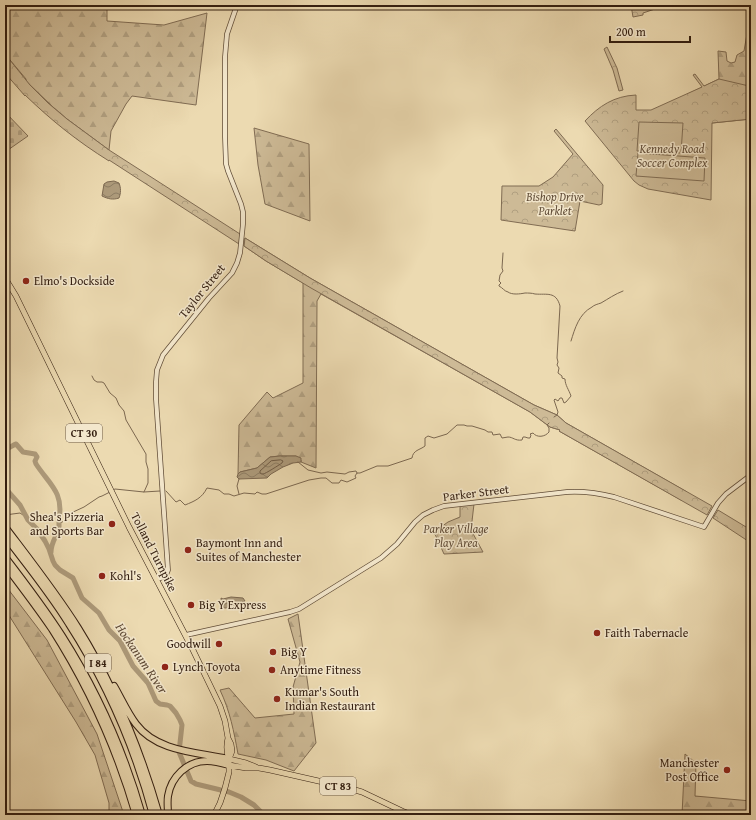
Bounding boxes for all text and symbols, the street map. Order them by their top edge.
scale bar [610,18,690,44]
text: 200 m [616,23,646,40]
park label: Kennedy Road Soccer Complex [637,140,708,171]
park label: Bishop Drive Parklet [525,188,584,219]
street label: Taylor Street [174,259,229,321]
place label: Elmo's Dockside [34,272,115,289]
marker: Elmo's Dockside [21,276,31,286]
road number: CT 30 [66,424,102,442]
street label: Parker Street [442,480,511,505]
place label: Shea's Pizzeria and Sports Bar [30,508,104,539]
street label: Tolland Turnpike [127,509,182,595]
marker: Shea's Pizzeria and Sports Bar [107,519,117,529]
park label: Parker Village Play Area [423,520,489,551]
place label: Baymont Inn and Suites of Manchester [196,534,301,565]
marker: Baymont Inn and Suites of Manchester [183,545,193,555]
place label: Kohl's [110,567,141,584]
marker: Kohl's [97,571,107,581]
place label: Big Y Express [199,596,266,613]
marker: Big Y Express [186,600,196,610]
water label: Hockanum River [110,618,173,699]
place label: Faith Tabernacle [605,624,689,641]
marker: Faith Tabernacle [592,628,602,638]
place label: Goodwill [167,635,212,652]
marker: Goodwill [214,639,224,649]
place label: Big Y [281,643,307,660]
marker: Big Y [268,647,278,657]
road number: I 84 [85,654,111,672]
place label: Lynch Toyota [173,658,241,675]
place label: Anytime Fitness [280,661,361,678]
marker: Lynch Toyota [160,662,170,672]
marker: Anytime Fitness [267,665,277,675]
place label: Kumar's South Indian Restaurant [285,683,376,714]
marker: Kumar's South Indian Restaurant [272,694,282,704]
place label: Manchester Post Office [660,754,719,785]
marker: Manchester Post Office [722,765,732,775]
road number: CT 83 [320,777,356,795]

